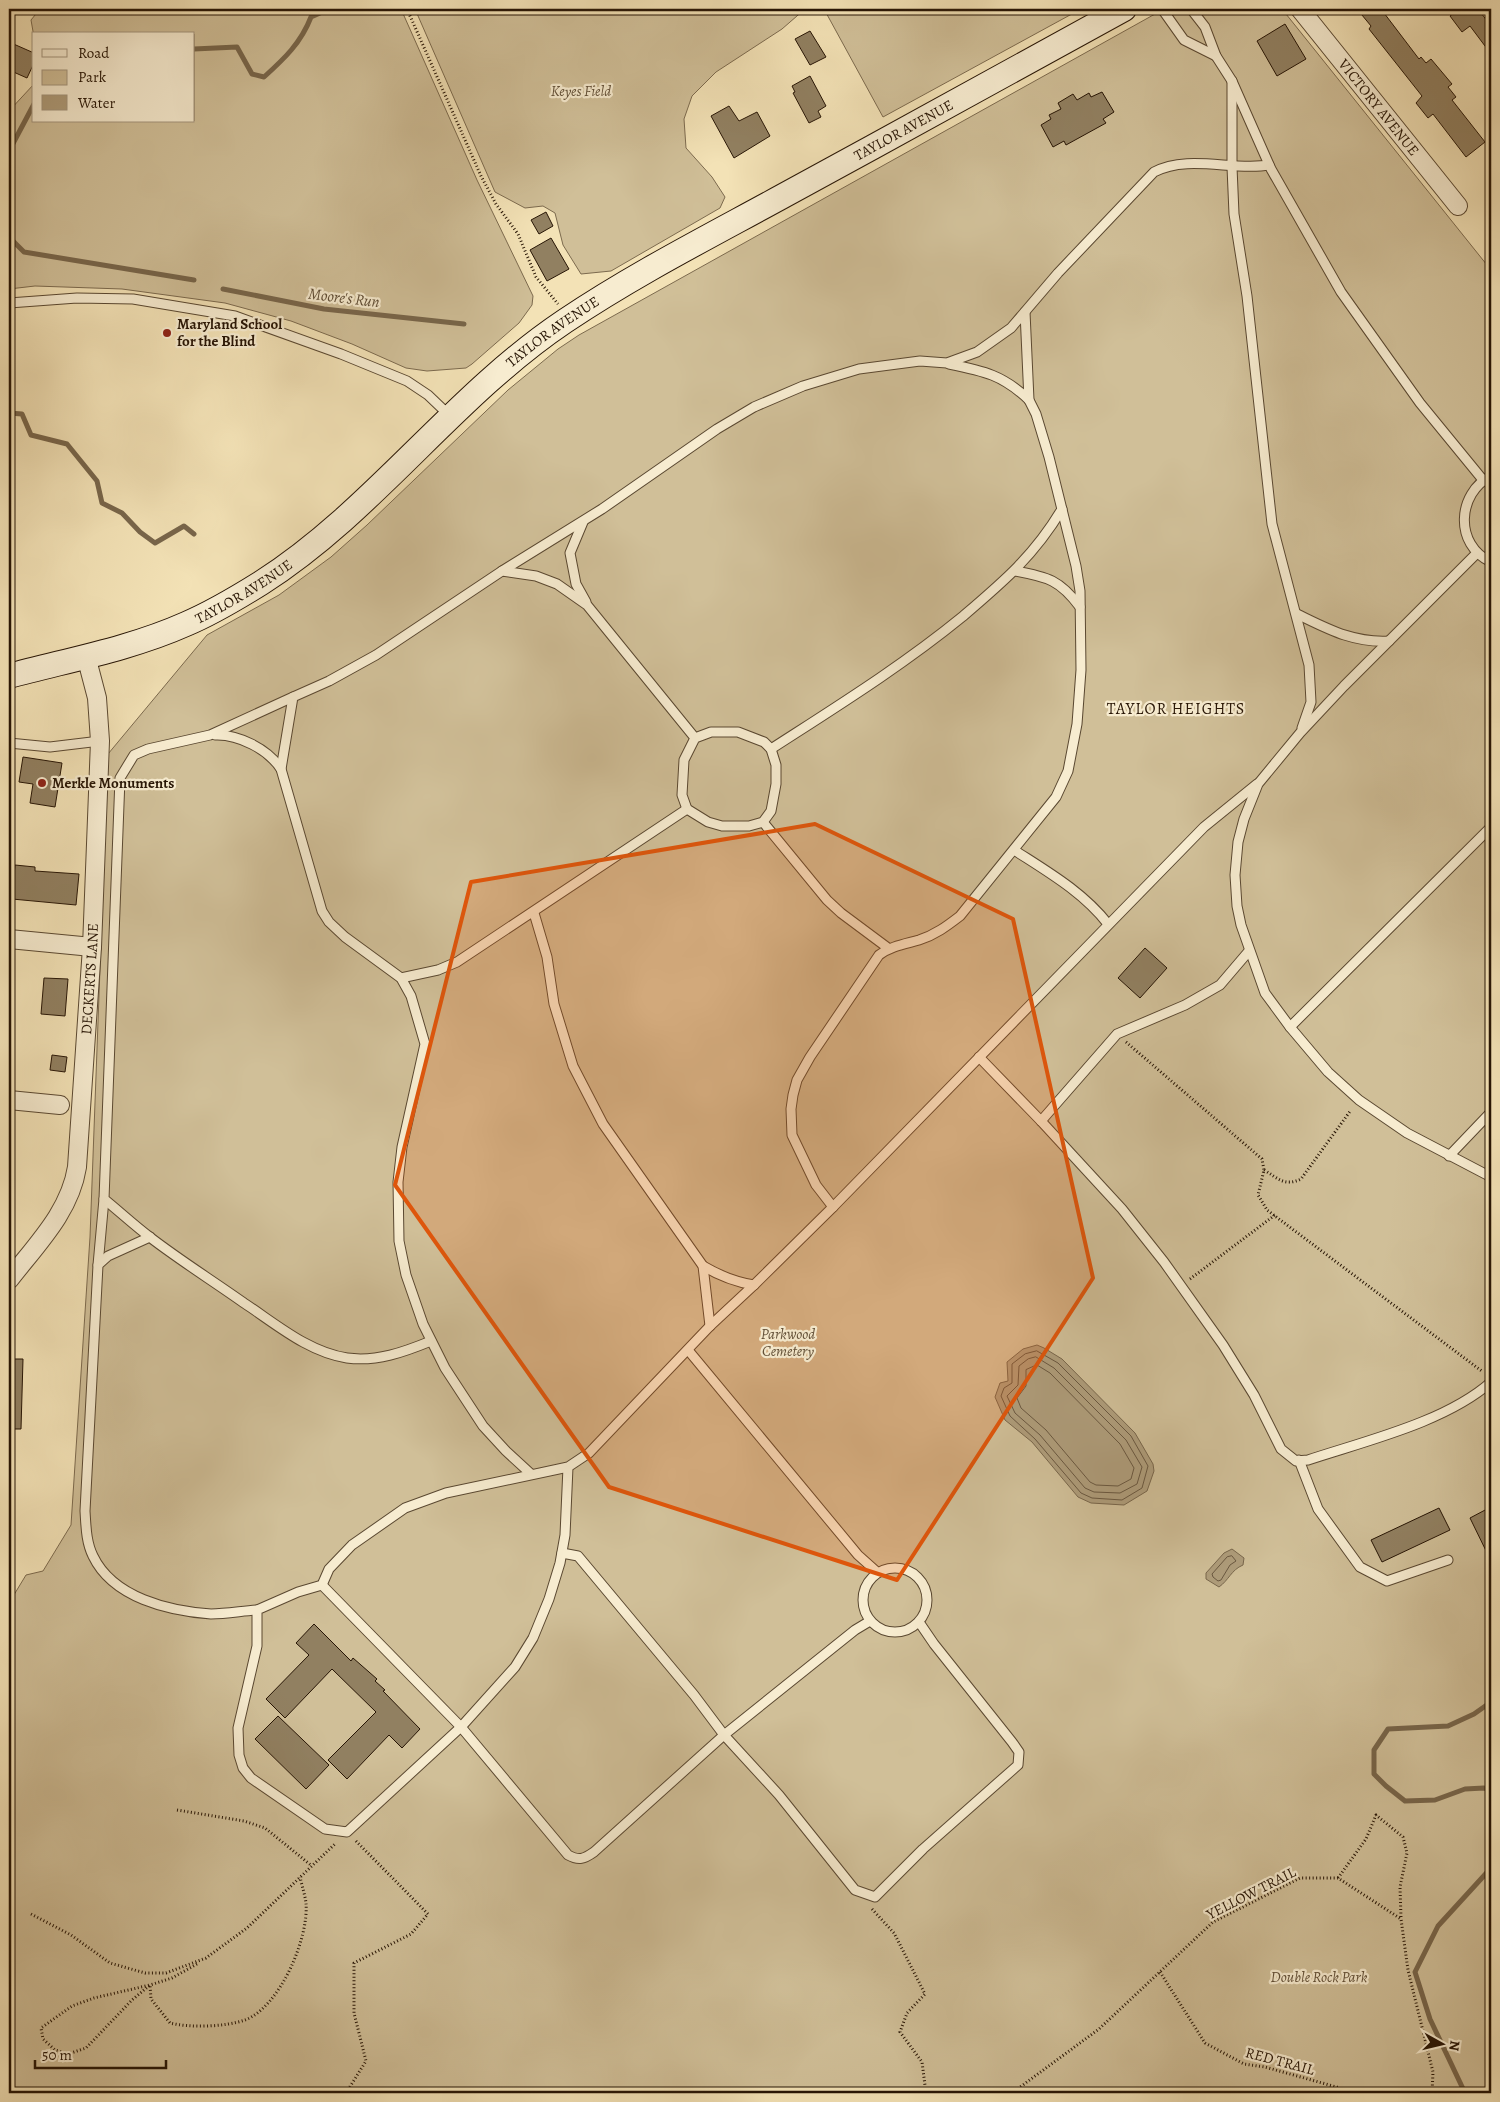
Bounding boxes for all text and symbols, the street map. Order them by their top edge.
legend [32,32,195,122]
text: Road [78,43,110,63]
street label: VICTORY AVENUE [1333,54,1424,160]
text: Park [78,67,107,87]
park label: Keyes Field [551,81,611,101]
text: Water [77,93,115,113]
street label: TAYLOR AVENUE [850,95,957,165]
water label: Moore's Run [307,283,381,313]
street label: TAYLOR AVENUE [502,291,603,372]
place label: Maryland School for the Blind [177,314,282,351]
marker: Maryland School for the Blind [161,327,173,339]
street label: TAYLOR AVENUE [192,555,296,629]
district label: TAYLOR HEIGHTS [1107,698,1245,720]
place label: Merkle Monuments [52,773,174,793]
marker: Merkle Monuments [36,777,48,789]
street label: DECKERTS LANE [76,923,103,1035]
park label: Parkwood Cemetery [761,1324,815,1361]
street label: YELLOW TRAIL [1202,1862,1299,1925]
park label: Double Rock Park [1271,1967,1368,1987]
north arrow [1418,2020,1468,2070]
scale bar [35,2037,166,2069]
text: N [1444,2039,1464,2052]
street label: RED TRAIL [1243,2042,1317,2080]
text: 50 m [42,2045,72,2065]

